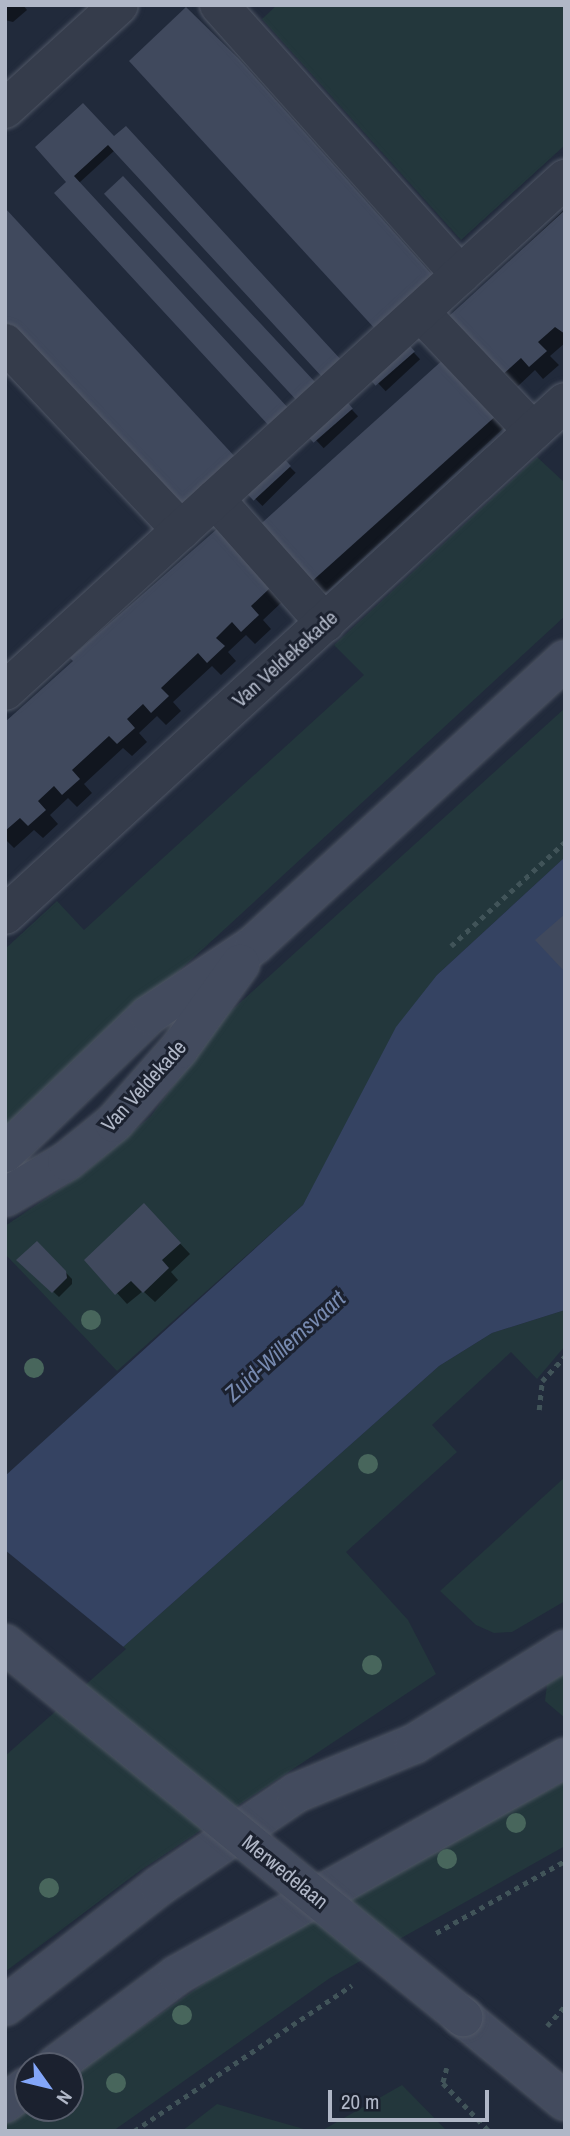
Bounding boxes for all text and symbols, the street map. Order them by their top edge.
street label: Van Veldekekade [227,605,343,713]
street label: Van Veldekade [96,1035,192,1137]
water label: Zuid-Willemsvaart [219,1285,351,1407]
street label: Merwedelaan [237,1830,333,1914]
north arrow [14,2052,84,2122]
scale bar [332,2076,493,2120]
text: N [51,2086,79,2110]
text: 20 m [341,2087,379,2116]

